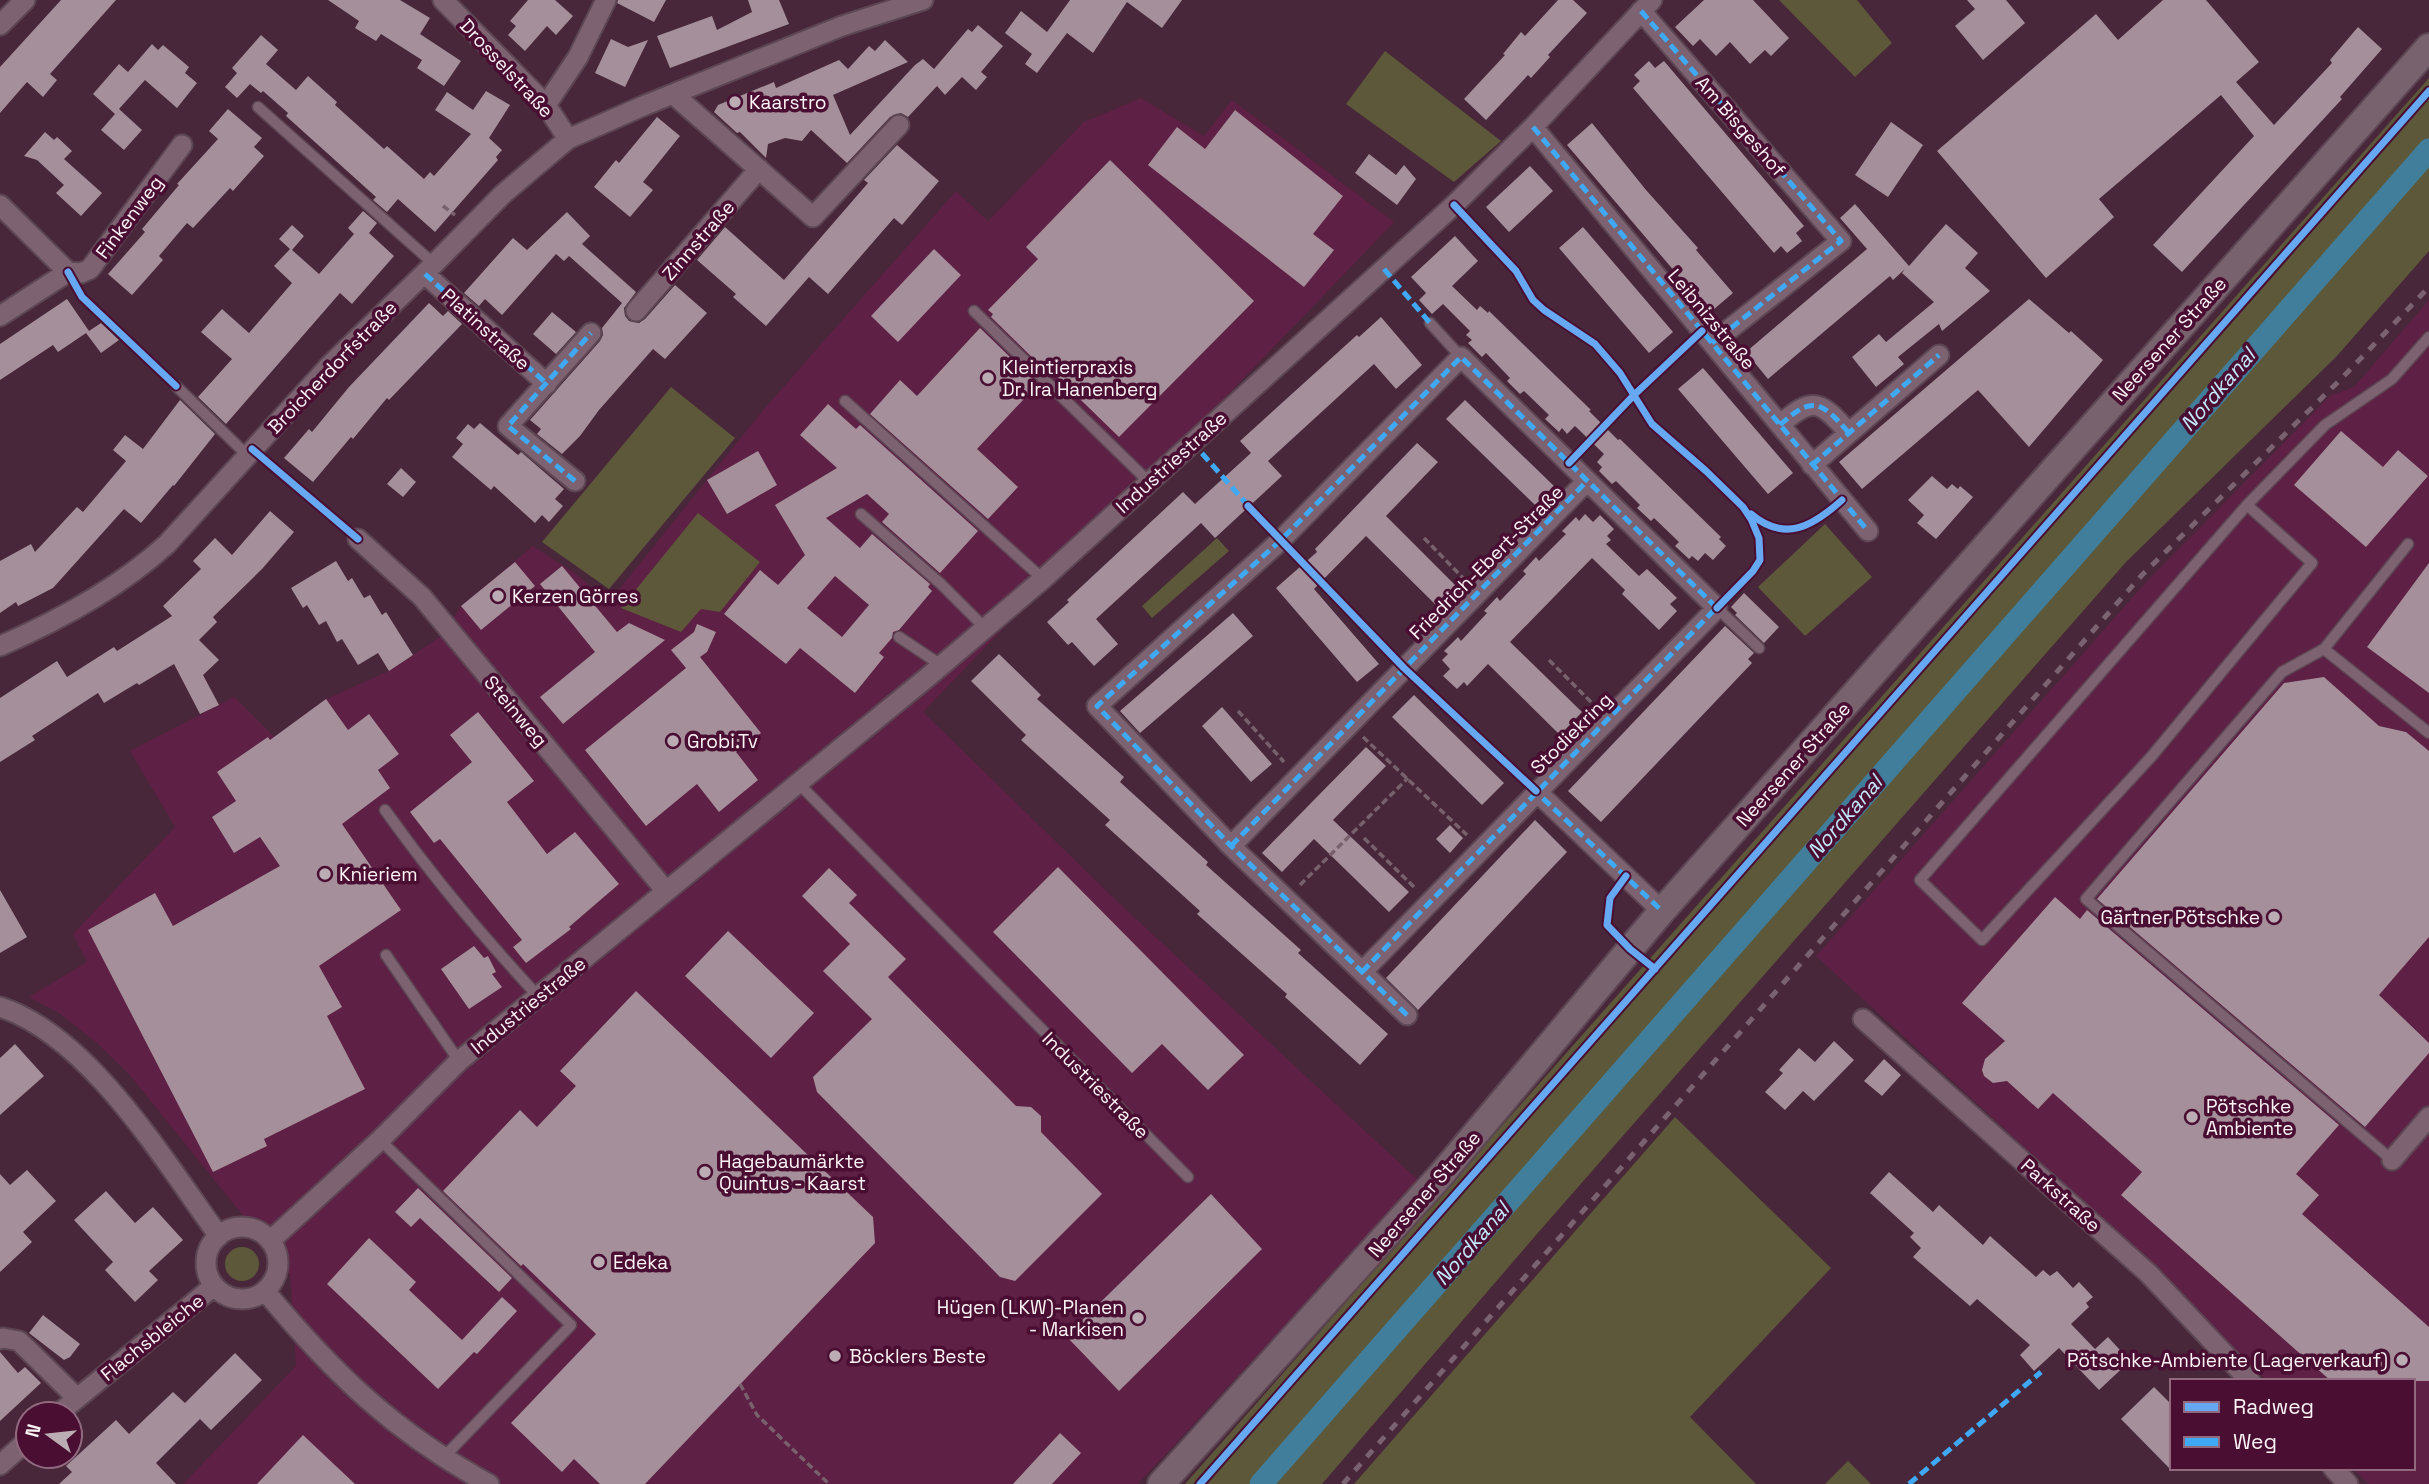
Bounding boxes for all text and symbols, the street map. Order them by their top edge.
street label: Drosselstraße [454,14,559,123]
street label: Am Bisgeshof [1690,71,1791,182]
place label: Kaarstro [749,90,827,115]
marker: Kaarstro [727,94,743,110]
street label: Finkenweg [90,171,169,264]
street label: Zinnstraße [657,195,740,286]
street label: Leibnizstraße [1662,264,1761,375]
street label: Neersener Straße [2107,272,2232,407]
street label: Platinstraße [436,283,535,376]
street label: Broicherdorfstraße [262,295,402,439]
water label: Nordkanal [2174,340,2263,437]
place label: Kleintierpraxis Dr. Ira Hanenberg [1002,355,1157,402]
marker: Kleintierpraxis Dr. Ira Hanenberg [980,370,996,386]
street label: Industriestraße [1110,406,1232,519]
street label: Friedrich-Ebert-Straße [1404,480,1569,645]
place label: Kerzen Görres [512,584,638,609]
marker: Kerzen Görres [490,588,506,604]
street label: Steinweg [478,670,553,752]
street label: Stodiekring [1525,687,1618,780]
street label: Neersener Straße [1731,697,1856,832]
place label: Grobi.Tv [687,729,758,754]
marker: Grobi.Tv [665,733,681,749]
water label: Nordkanal [1801,767,1890,864]
place label: Knieriem [339,862,418,887]
marker: Knieriem [317,866,333,882]
place label: Gärtner Pötschke [2100,905,2260,930]
marker: Gärtner Pötschke [2266,909,2282,925]
street label: Industriestraße [466,951,591,1060]
street label: Industriestraße [1037,1027,1154,1144]
place label: Pötschke Ambiente [2206,1094,2293,1141]
marker: Pötschke Ambiente [2184,1109,2200,1125]
street label: Neersener Straße [1363,1126,1486,1263]
place label: Hagebaumärkte Quintus - Kaarst [719,1149,866,1196]
street label: Parkstraße [2016,1153,2106,1238]
marker: Hagebaumärkte Quintus - Kaarst [697,1164,713,1180]
water label: Nordkanal [1428,1194,1517,1291]
place label: Edeka [613,1250,668,1275]
marker: Edeka [591,1254,607,1270]
street label: Flachsbleiche [96,1288,209,1387]
place label: Hügen (LKW)-Planen - Markisen [937,1295,1124,1342]
marker: Hügen (LKW)-Planen - Markisen [1130,1310,1146,1326]
place label: Böcklers Beste [849,1344,986,1369]
marker: Böcklers Beste [827,1348,843,1364]
place label: Pötschke-Ambiente (Lagerverkauf) [2067,1348,2388,1373]
marker: Pötschke-Ambiente (Lagerverkauf) [2394,1352,2410,1368]
legend [2170,1379,2415,1470]
text: Radweg [2233,1393,2314,1420]
north arrow [14,1400,84,1470]
text: N [19,1421,47,1440]
text: Weg [2233,1428,2277,1455]

